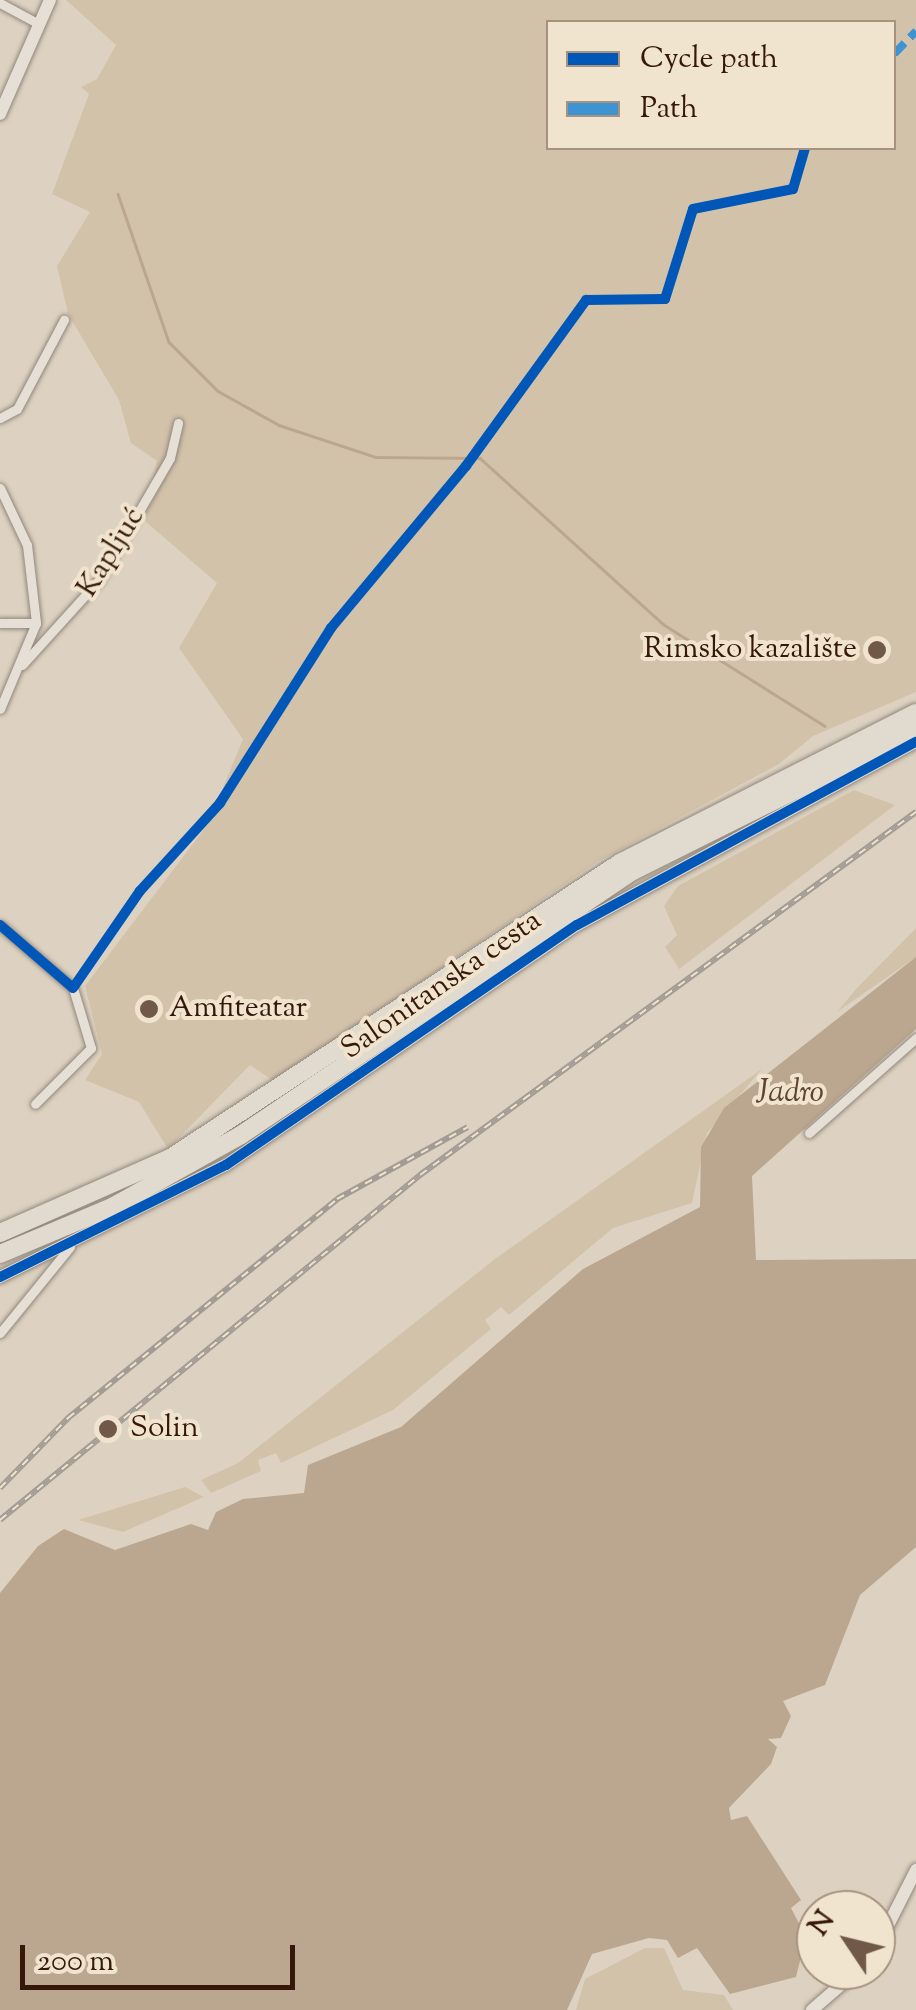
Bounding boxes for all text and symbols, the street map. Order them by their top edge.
legend [546,20,896,150]
text: Cycle path [640,38,778,81]
text: Path [640,88,698,131]
street label: Kapljuć [70,501,154,605]
place label: Rimsko kazalište [643,632,857,668]
marker: Rimsko kazalište [866,639,888,661]
street label: Salonitanska cesta [335,904,549,1068]
place label: Amfiteatar [169,991,307,1027]
marker: Amfiteatar [138,998,160,1020]
water label: Jadro [756,1074,824,1112]
place label: Solin [130,1411,199,1447]
marker: Solin [95,1416,121,1442]
north arrow [796,1890,896,1990]
text: N [800,1903,846,1945]
scale bar [25,1925,300,1987]
text: 200 m [37,1941,114,1984]

